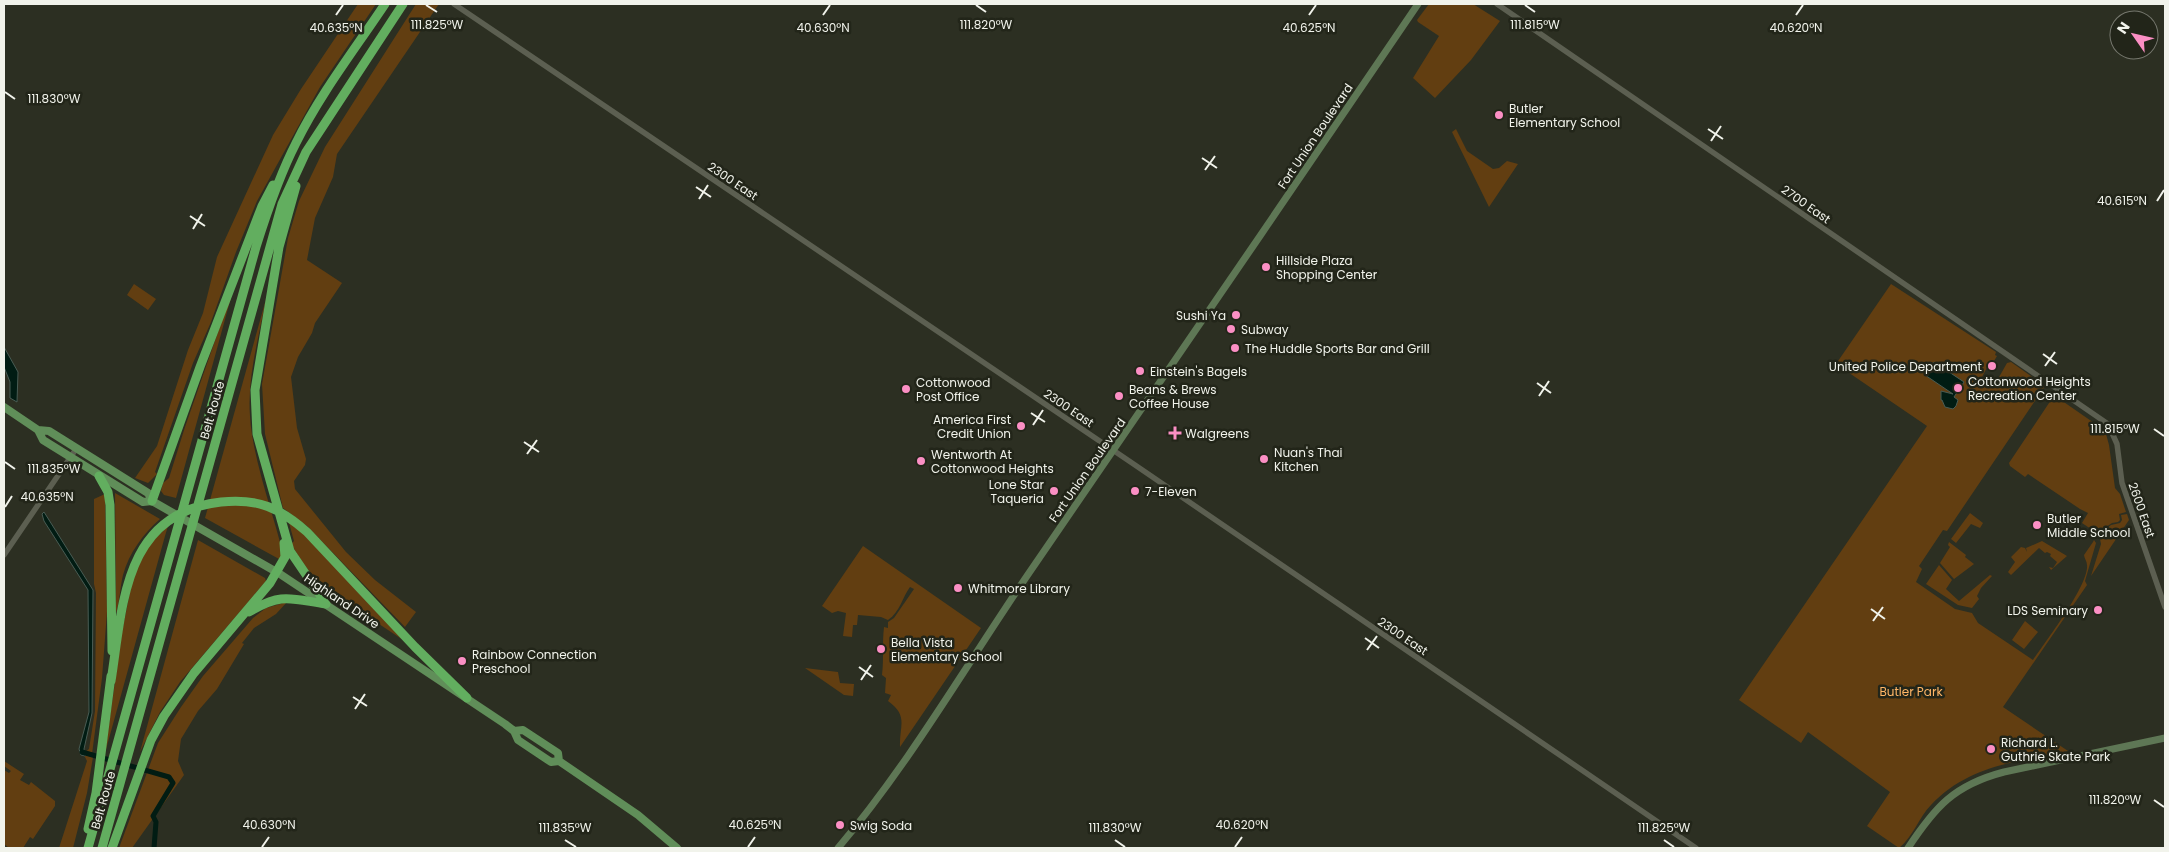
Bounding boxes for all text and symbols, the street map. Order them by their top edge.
north arrow [2109,10,2159,60]
text: 111.825°W [411,16,464,33]
text: 111.820°W [960,16,1013,33]
text: 111.815°W [1510,16,1560,33]
text: N [2112,18,2134,38]
text: 40.635°N [309,19,363,36]
text: 40.630°N [796,19,850,36]
text: 40.625°N [1282,19,1336,36]
text: 40.620°N [1769,19,1823,36]
street label: Fort Union Boulevard [1273,80,1357,192]
text: 111.830°W [28,90,81,107]
place label: Butler Elementary School [1509,100,1620,131]
marker: Butler Elementary School [1493,109,1505,121]
street label: 2300 East [705,158,761,204]
street label: 2700 East [1778,181,1834,227]
text: 40.615°N [2097,192,2147,209]
place label: Hillside Plaza Shopping Center [1276,252,1378,283]
marker: Hillside Plaza Shopping Center [1260,261,1272,273]
place label: Sushi Ya [1176,307,1226,324]
marker: Sushi Ya [1230,309,1242,321]
place label: Subway [1241,321,1289,338]
marker: Subway [1225,323,1237,335]
place label: The Huddle Sports Bar and Grill [1245,340,1430,357]
marker: The Huddle Sports Bar and Grill [1229,342,1241,354]
place label: United Police Department [1829,358,1982,375]
marker: United Police Department [1986,360,1998,372]
place label: Einstein's Bagels [1150,363,1247,380]
marker: Einstein's Bagels [1134,365,1146,377]
place label: Cottonwood Heights Recreation Center [1968,373,2091,404]
place label: Cottonwood Post Office [916,374,990,405]
street label: Belt Route [196,379,228,441]
place label: Beans & Brews Coffee House [1129,381,1217,412]
marker: Cottonwood Heights Recreation Center [1952,382,1964,394]
marker: Cottonwood Post Office [900,383,912,395]
street label: 2300 East [1041,385,1097,431]
marker: Beans & Brews Coffee House [1113,390,1125,402]
place label: America First Credit Union [933,411,1011,442]
street label: Fort Union Boulevard [1045,414,1129,526]
marker: America First Credit Union [1015,420,1027,432]
text: 111.815°W [2090,420,2140,437]
place label: Walgreens [1185,425,1249,442]
marker: Walgreens [1169,427,1181,439]
place label: Nuan's Thai Kitchen [1274,444,1343,475]
place label: Wentworth At Cottonwood Heights [931,446,1054,477]
marker: Nuan's Thai Kitchen [1258,453,1270,465]
marker: Wentworth At Cottonwood Heights [915,455,927,467]
text: 111.835°W [28,460,81,477]
place label: Lone Star Taqueria [989,476,1045,507]
street label: 2600 East [2125,480,2159,540]
place label: 7-Eleven [1145,483,1197,500]
marker: Lone Star Taqueria [1048,485,1060,497]
marker: 7-Eleven [1129,485,1141,497]
text: 40.635°N [20,488,74,505]
place label: Butler Middle School [2047,510,2130,541]
marker: Butler Middle School [2031,519,2043,531]
street label: Highland Drive [301,570,383,632]
place label: Whitmore Library [968,580,1070,597]
marker: Whitmore Library [952,582,964,594]
place label: LDS Seminary [2007,602,2088,619]
marker: LDS Seminary [2092,604,2104,616]
street label: 2300 East [1375,613,1431,659]
place label: Bella Vista Elementary School [891,634,1002,665]
marker: Bella Vista Elementary School [875,643,887,655]
place label: Rainbow Connection Preschool [472,646,597,677]
marker: Rainbow Connection Preschool [456,655,468,667]
park label: Butler Park [1879,683,1943,700]
place label: Richard L. Guthrie Skate Park [2001,734,2111,765]
marker: Richard L. Guthrie Skate Park [1985,743,1997,755]
street label: Belt Route [87,769,119,831]
text: 111.820°W [2089,791,2142,808]
text: 40.630°N [242,816,296,833]
text: 40.625°N [728,816,782,833]
text: 40.620°N [1215,816,1269,833]
place label: Swig Soda [850,817,912,834]
text: 111.835°W [539,819,592,836]
marker: Swig Soda [834,819,846,831]
text: 111.830°W [1089,819,1142,836]
text: 111.825°W [1638,819,1691,836]

